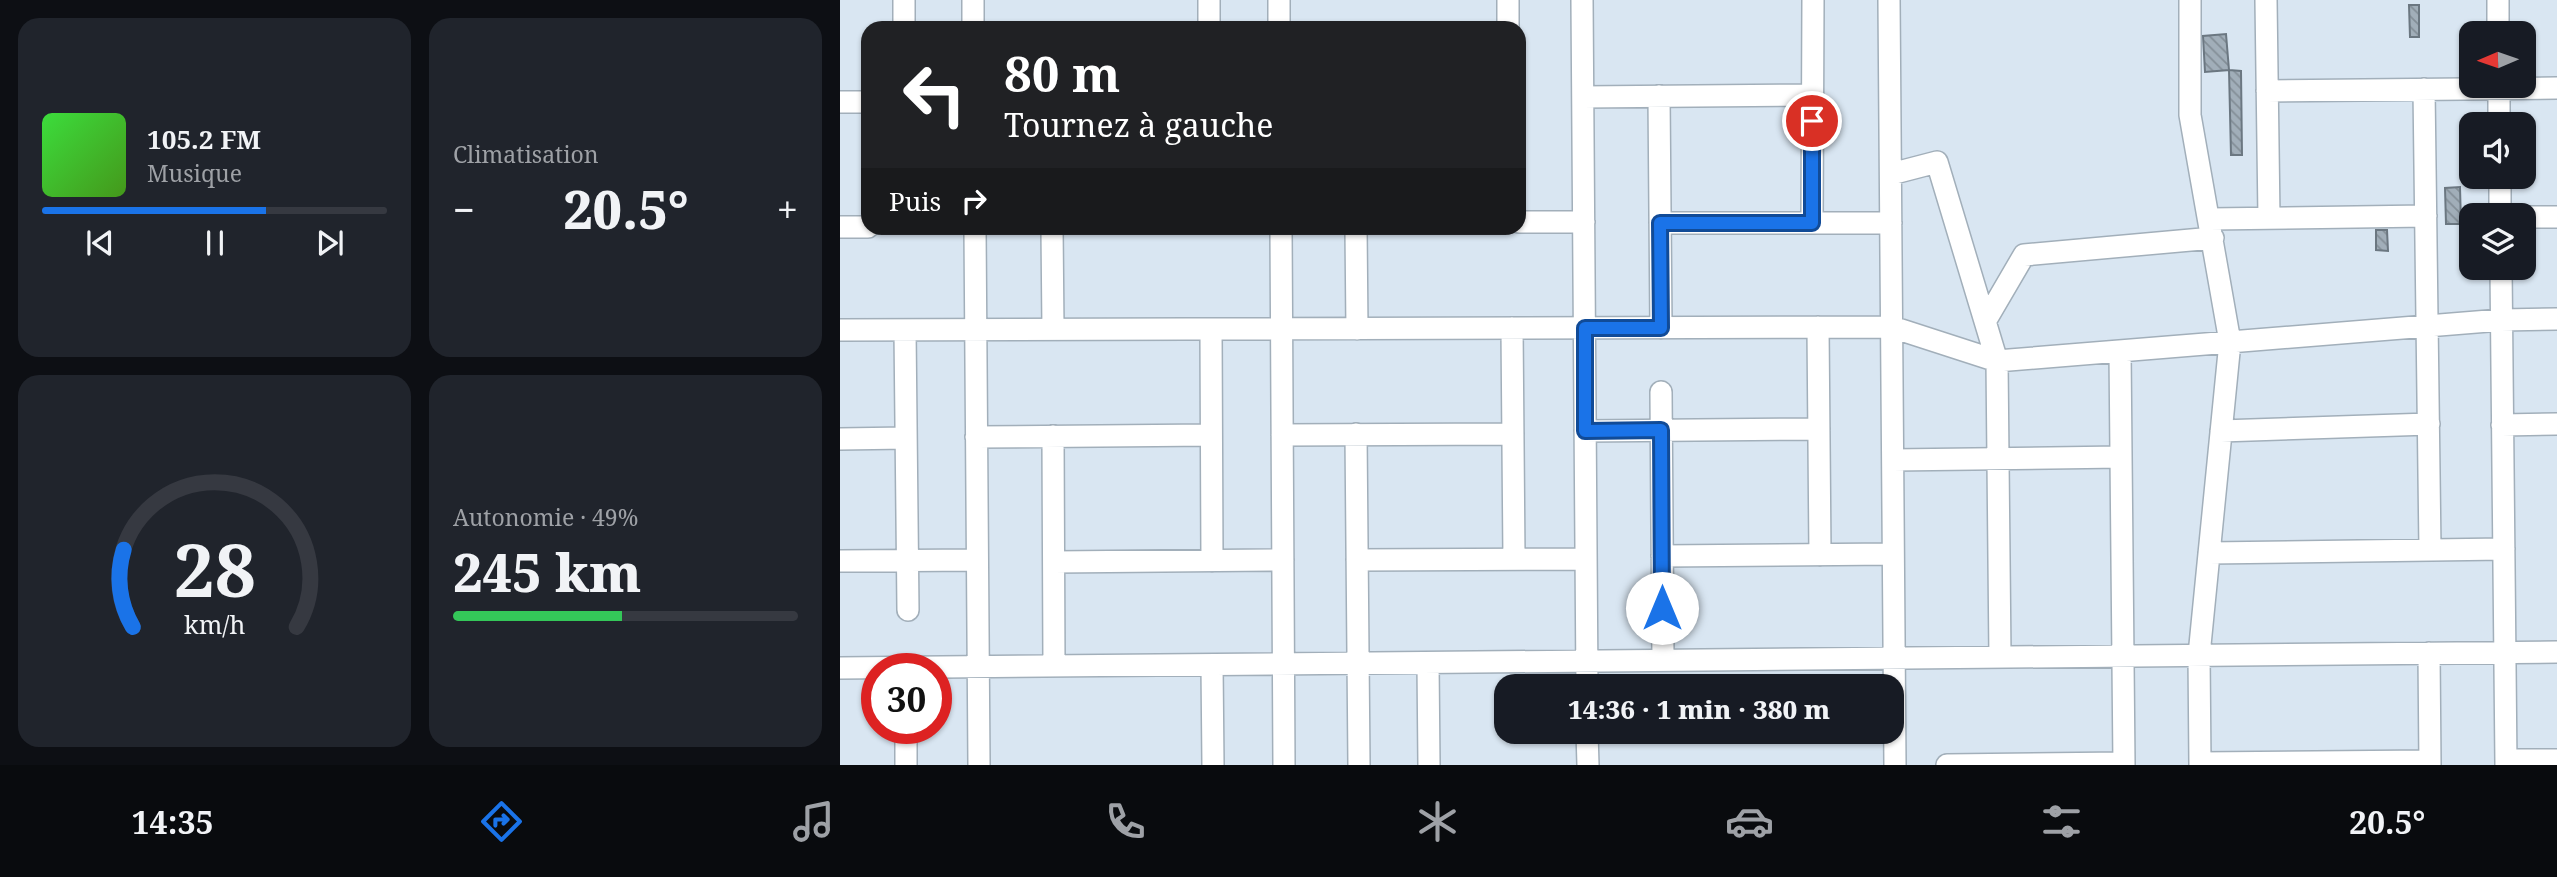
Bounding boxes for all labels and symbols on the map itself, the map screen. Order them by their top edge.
north arrow [2459,21,2536,98]
pin [1782,91,1842,151]
position arrow [1625,571,1699,645]
speed limit sign: 30 [861,653,952,744]

